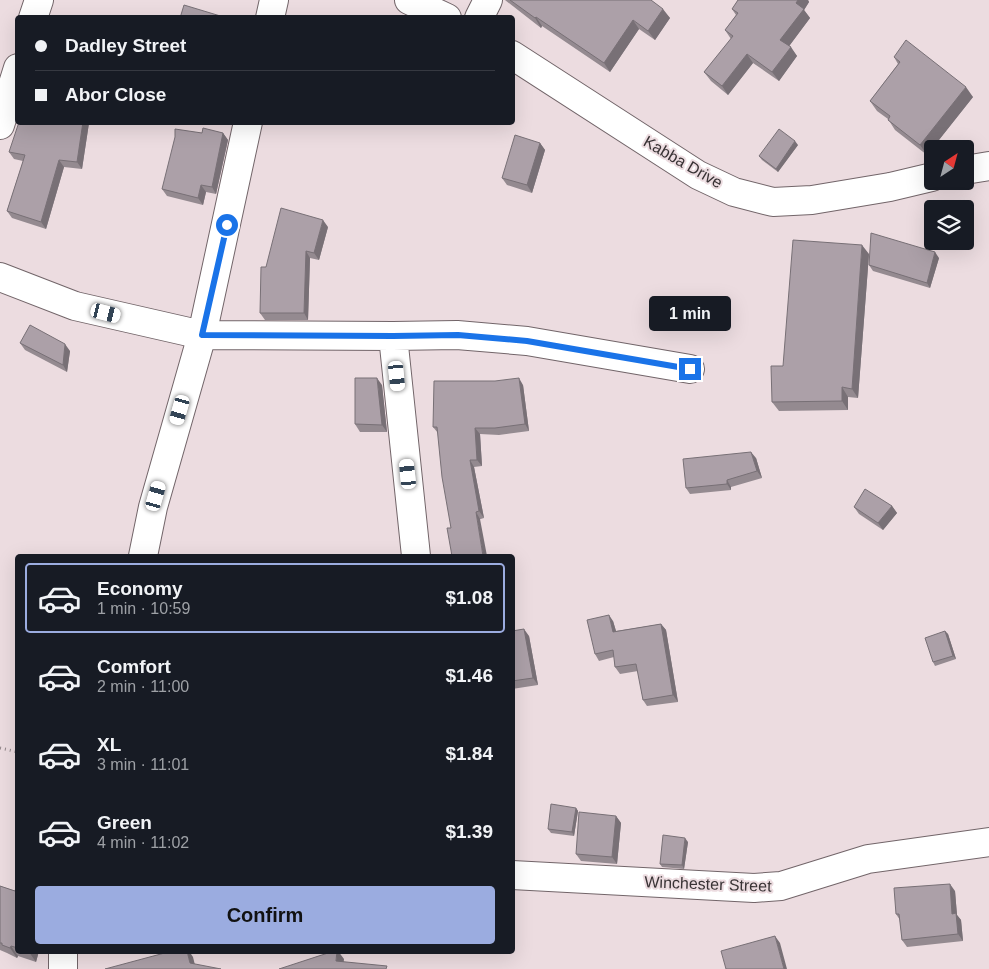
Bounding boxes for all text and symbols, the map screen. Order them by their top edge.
text: Dadley Street [65,35,186,56]
text: Abor Close [65,84,166,105]
street label: Kabba Drive [641,133,725,191]
north arrow [924,140,974,190]
map controls [924,140,974,250]
button: layers [924,200,974,250]
route start [216,214,238,236]
callout: 1 min [649,296,731,332]
car [89,302,122,324]
text: 1 min [669,305,711,322]
route end [679,358,701,380]
car [387,360,406,392]
car [168,394,191,426]
car [398,458,417,490]
car [144,480,167,512]
icon: car [37,576,82,621]
text: Economy [97,578,183,599]
text: $1.08 [445,587,493,608]
text: 1 min · 10:59 [97,600,190,617]
icon: car [37,654,82,699]
text: Comfort [97,656,171,677]
text: $1.46 [445,665,493,686]
text: 2 min · 11:00 [97,678,189,695]
icon: car [37,732,82,777]
text: XL [97,734,121,755]
text: $1.84 [445,743,493,764]
text: 3 min · 11:01 [97,756,189,773]
icon: car [37,810,82,855]
text: Green [97,812,152,833]
text: $1.39 [445,821,493,842]
text: 4 min · 11:02 [97,834,189,851]
street label: Winchester Street [644,873,772,895]
button: Confirm [35,886,495,944]

